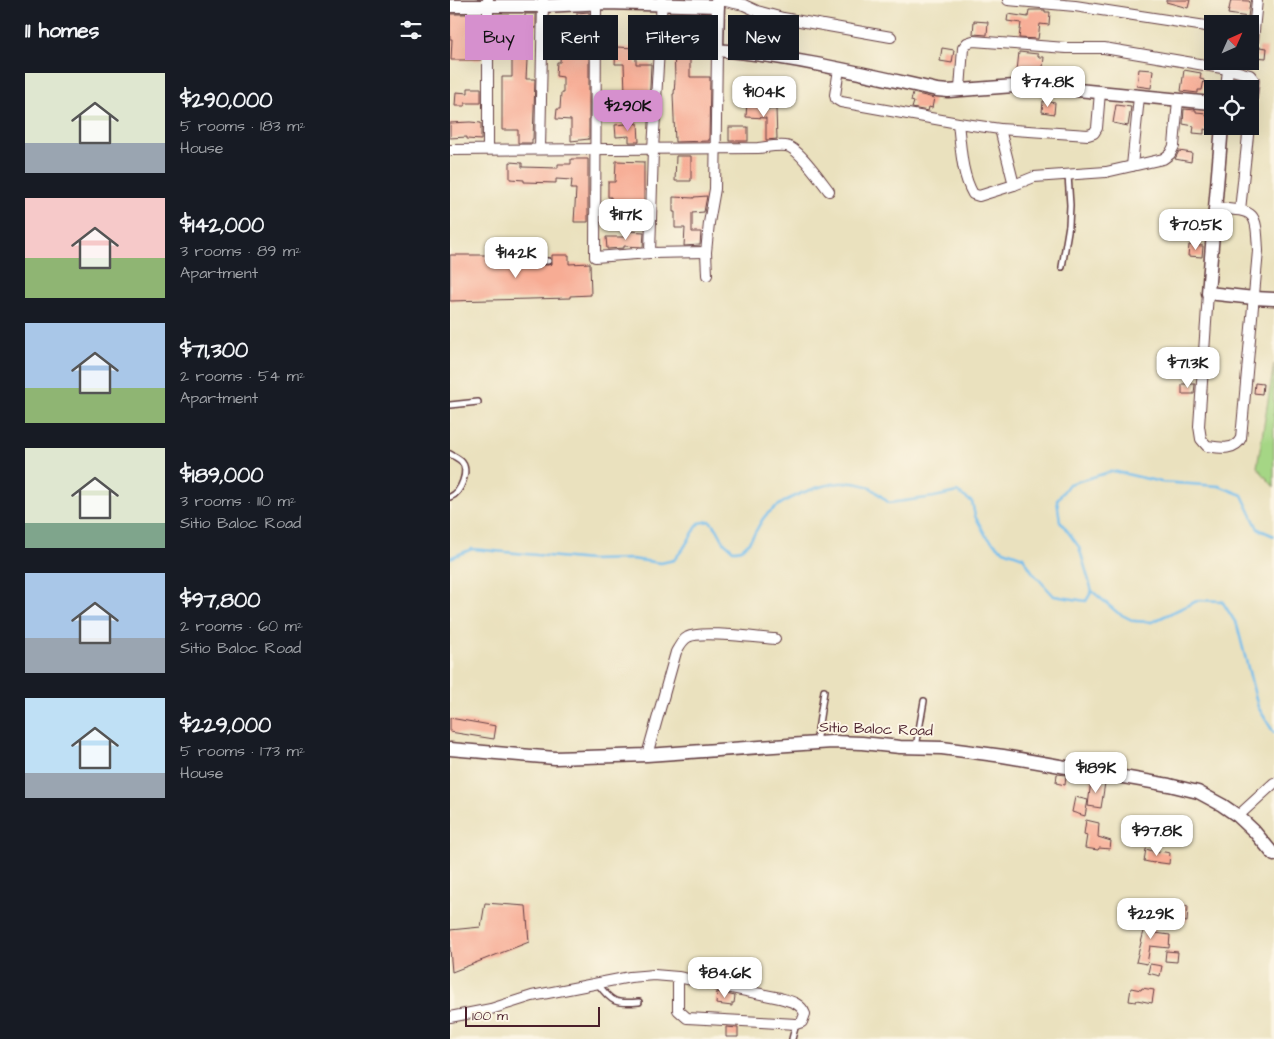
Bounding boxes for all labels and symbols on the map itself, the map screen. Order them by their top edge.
north arrow [1204,15,1259,70]
pin: $74.8K [1007,66,1089,108]
pin: $104K [729,76,799,118]
pin: $290K [593,90,663,132]
pin: $117K [591,198,661,241]
pin: $70.5K [1155,208,1237,251]
pin: $142K [481,236,551,279]
pin: $71.3K [1147,346,1229,389]
street label: Sitio Baloc Road [819,717,934,741]
pin: $189K [1061,752,1131,794]
pin: $97.8K [1116,814,1198,857]
pin: $229K [1116,898,1186,940]
pin: $84.6K [684,956,766,999]
scale bar [465,1004,600,1027]

